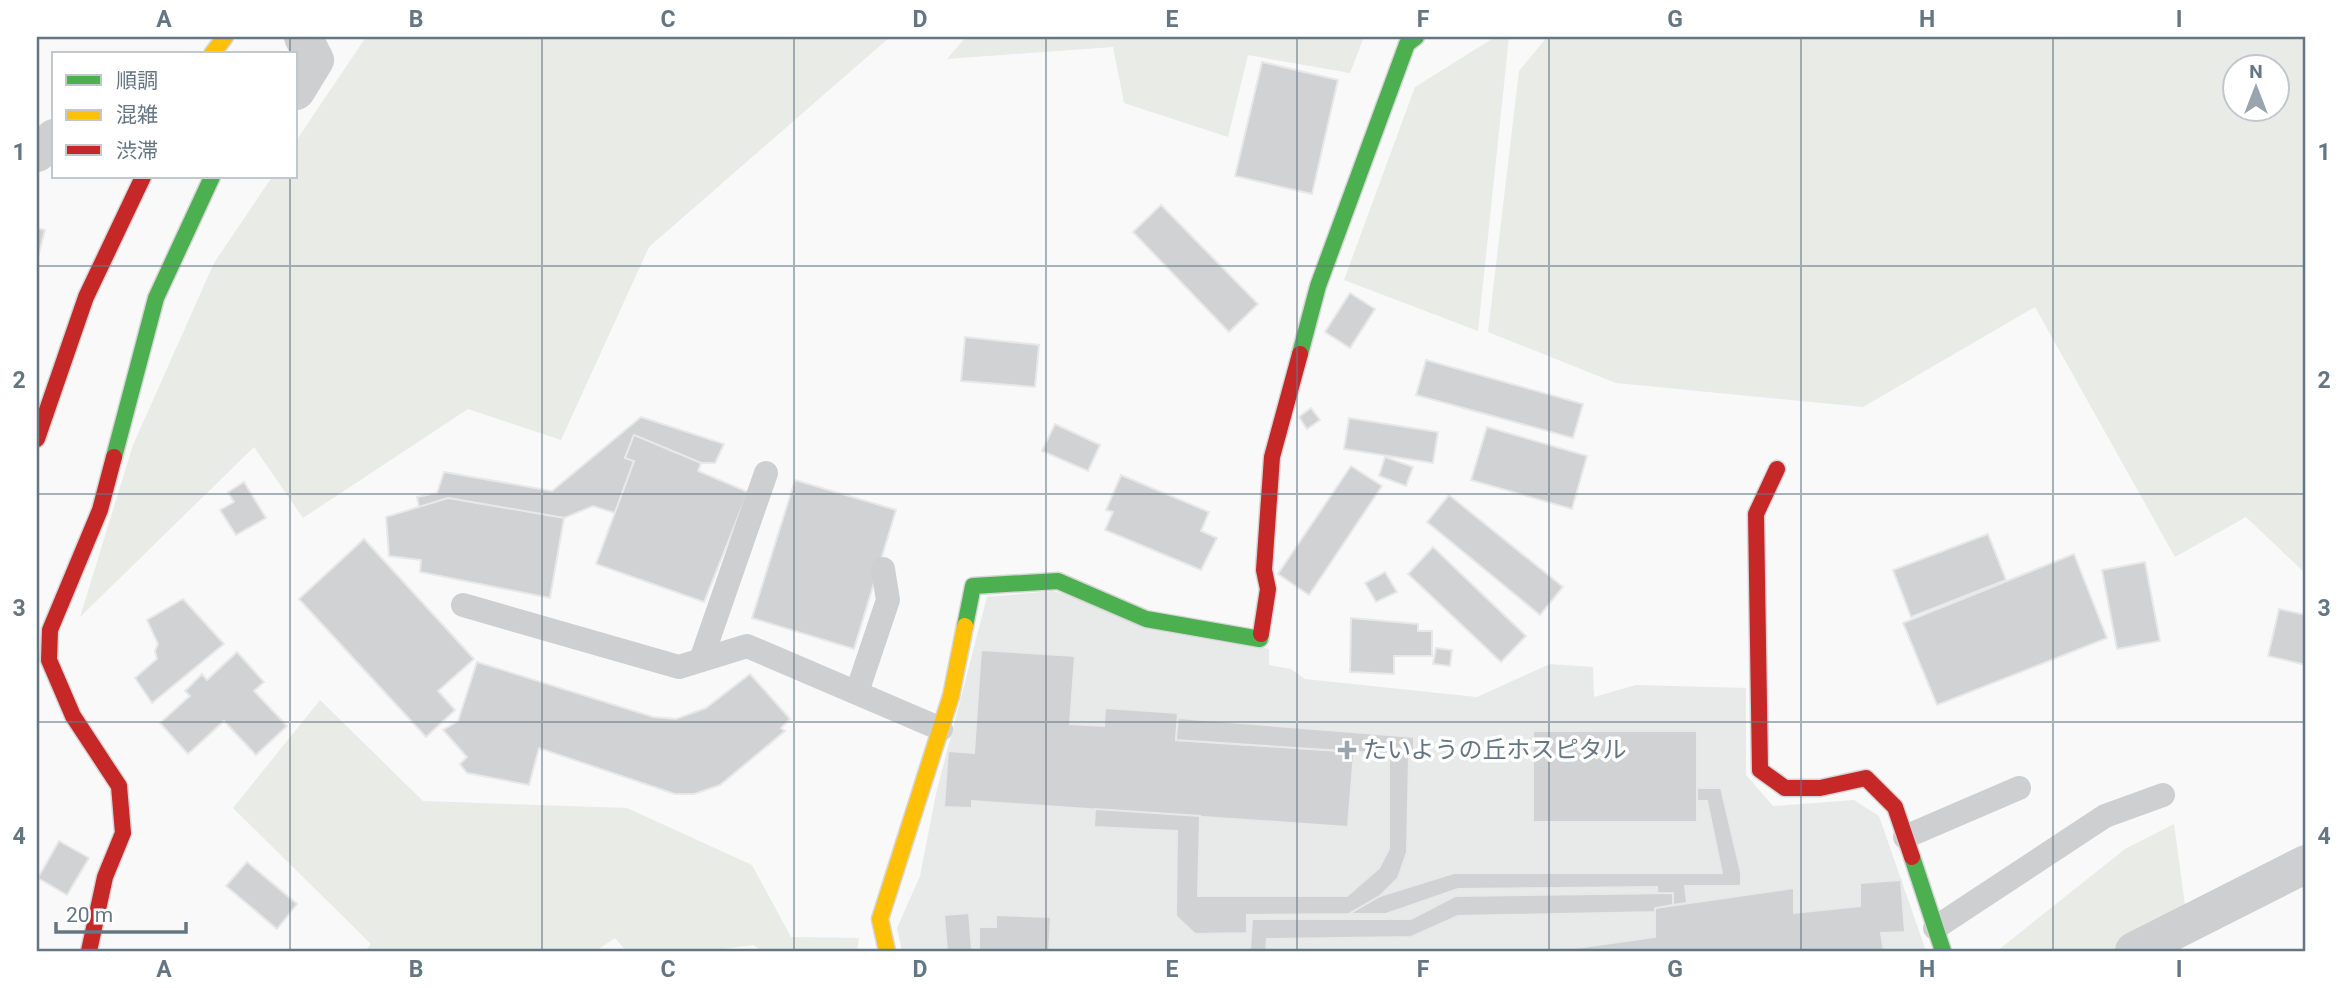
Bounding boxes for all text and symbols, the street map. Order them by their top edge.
text: A [156,6,172,33]
text: B [409,6,423,33]
text: C [660,6,676,33]
text: D [913,6,927,33]
text: E [1166,6,1179,33]
text: F [1417,6,1430,33]
text: G [1667,6,1683,33]
text: H [1919,6,1935,33]
text: I [2176,6,2182,33]
legend [52,52,298,178]
north arrow [2220,52,2290,122]
text: N [2249,60,2263,83]
text: 順調 [116,69,158,93]
text: 混雑 [116,103,158,127]
text: 1 [12,139,26,166]
text: 渋滞 [116,139,158,163]
text: 1 [2317,139,2331,166]
text: 2 [12,367,26,394]
text: 2 [2317,367,2331,394]
text: 3 [12,595,26,622]
text: 3 [2317,595,2331,622]
place label: たいようの丘ホスピタル [1363,736,1627,764]
marker: たいようの丘ホスピタル [1337,740,1357,760]
text: 4 [12,823,26,850]
text: 4 [2317,823,2331,850]
scale bar [56,890,186,934]
text: 20 m [66,903,113,927]
text: A [156,956,172,983]
text: B [409,956,423,983]
text: C [660,956,676,983]
text: D [913,956,927,983]
text: E [1166,956,1179,983]
text: F [1417,956,1430,983]
text: G [1667,956,1683,983]
text: H [1919,956,1935,983]
text: I [2176,956,2182,983]

